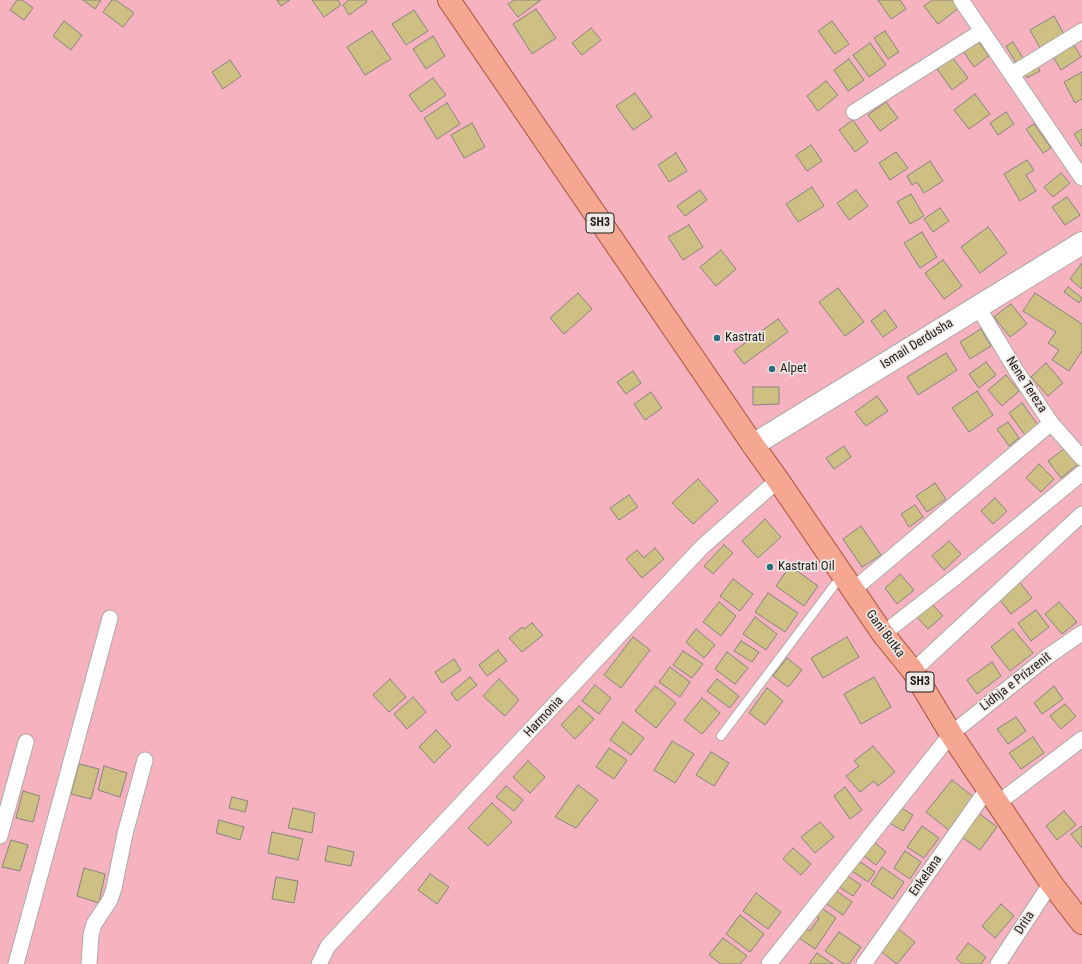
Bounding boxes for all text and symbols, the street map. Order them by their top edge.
road number: SH3 [586,213,614,233]
street label: Ismail Derdusha [878,315,956,373]
place label: Kastrati [725,330,765,346]
marker: Kastrati [712,333,722,343]
street label: Nene Tereza [1002,354,1050,416]
place label: Alpet [780,361,807,377]
marker: Alpet [767,364,777,374]
place label: Kastrati Oil [778,559,835,575]
marker: Kastrati Oil [765,562,775,572]
street label: Gani Butka [862,607,908,661]
street label: Lidhja e Prizrenit [977,649,1055,715]
road number: SH3 [906,672,934,692]
street label: Harmonia [521,693,567,741]
street label: Enkelana [906,853,946,899]
street label: Drita [1012,909,1038,937]

